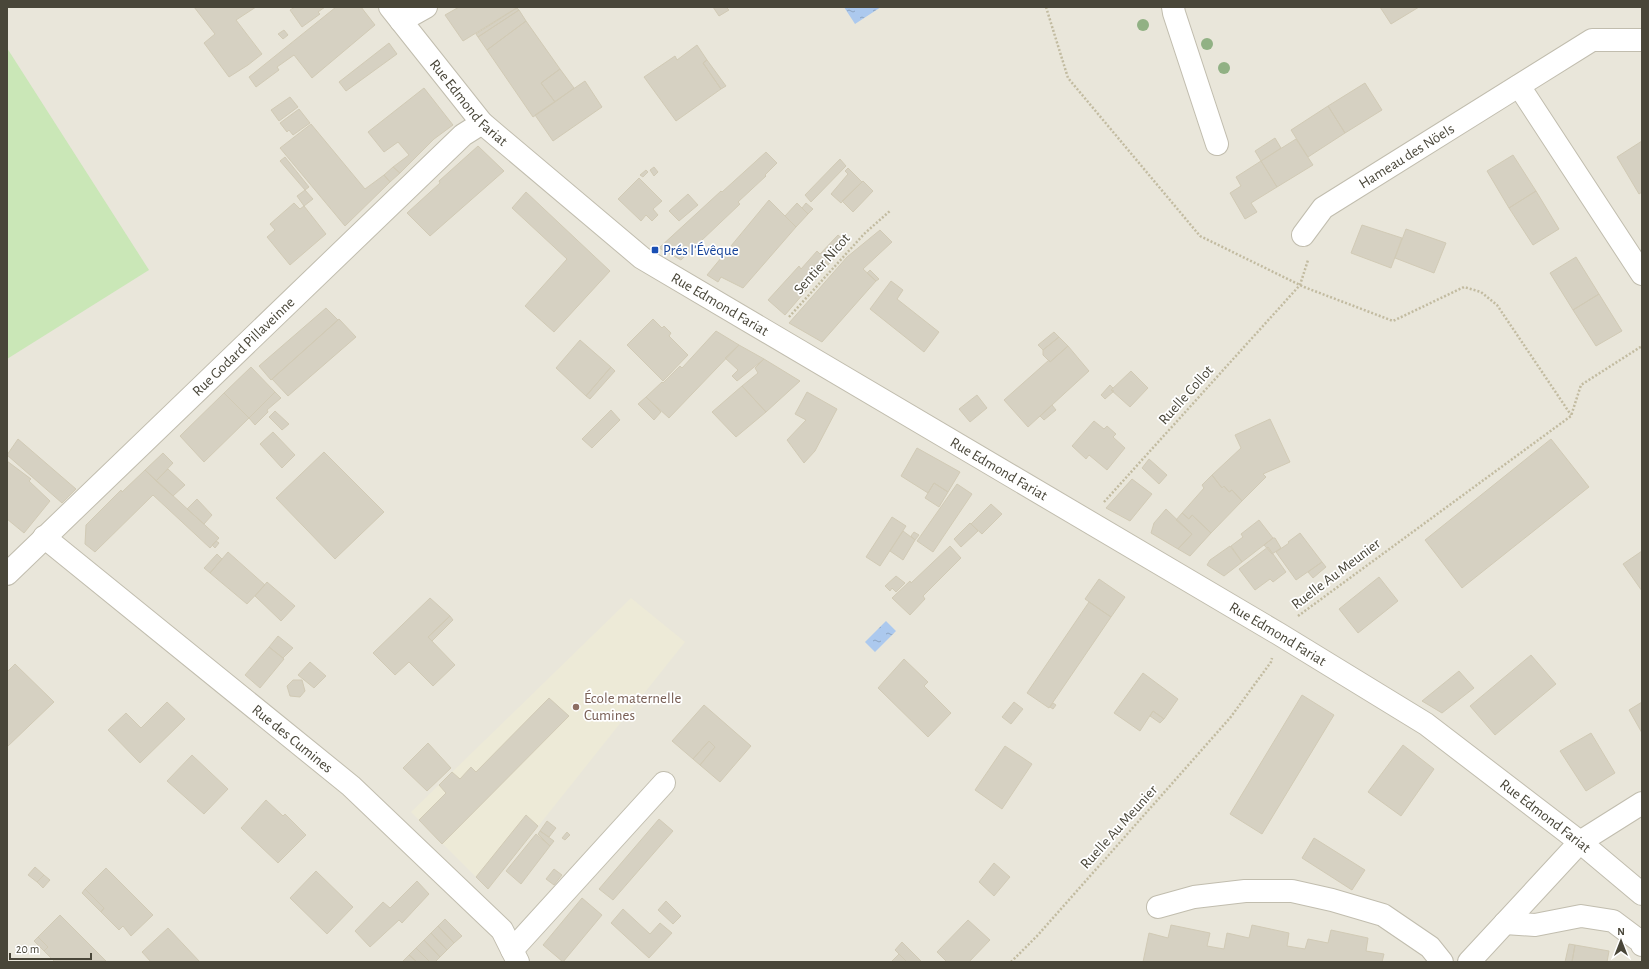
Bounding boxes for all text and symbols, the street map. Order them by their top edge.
street label: Rue Edmond Fariat [427,56,511,149]
street label: Hameau des Nöels [1356,121,1457,191]
street label: Sentier Nicot [791,231,853,297]
place label: Prés l'Évêque [663,241,739,258]
marker: Prés l'Évêque [650,245,660,255]
street label: Rue Edmond Fariat [669,270,771,339]
street label: Rue Godard Pillaveinne [189,294,297,399]
street label: Ruelle Collot [1156,362,1216,427]
street label: Rue Edmond Fariat [948,434,1050,503]
street label: Ruelle Au Meunier [1289,536,1383,612]
street label: Rue Edmond Fariat [1227,599,1329,669]
place label: École maternelle Cumines [584,689,681,723]
street label: Rue des Cumines [249,702,336,776]
marker: École maternelle Cumines [571,702,581,712]
street label: Rue Edmond Fariat [1497,776,1594,855]
street label: Ruelle Au Meunier [1078,782,1160,872]
north arrow [1601,921,1641,961]
text: N [1617,926,1625,937]
scale bar [10,935,91,961]
text: 20 m [16,943,39,955]

